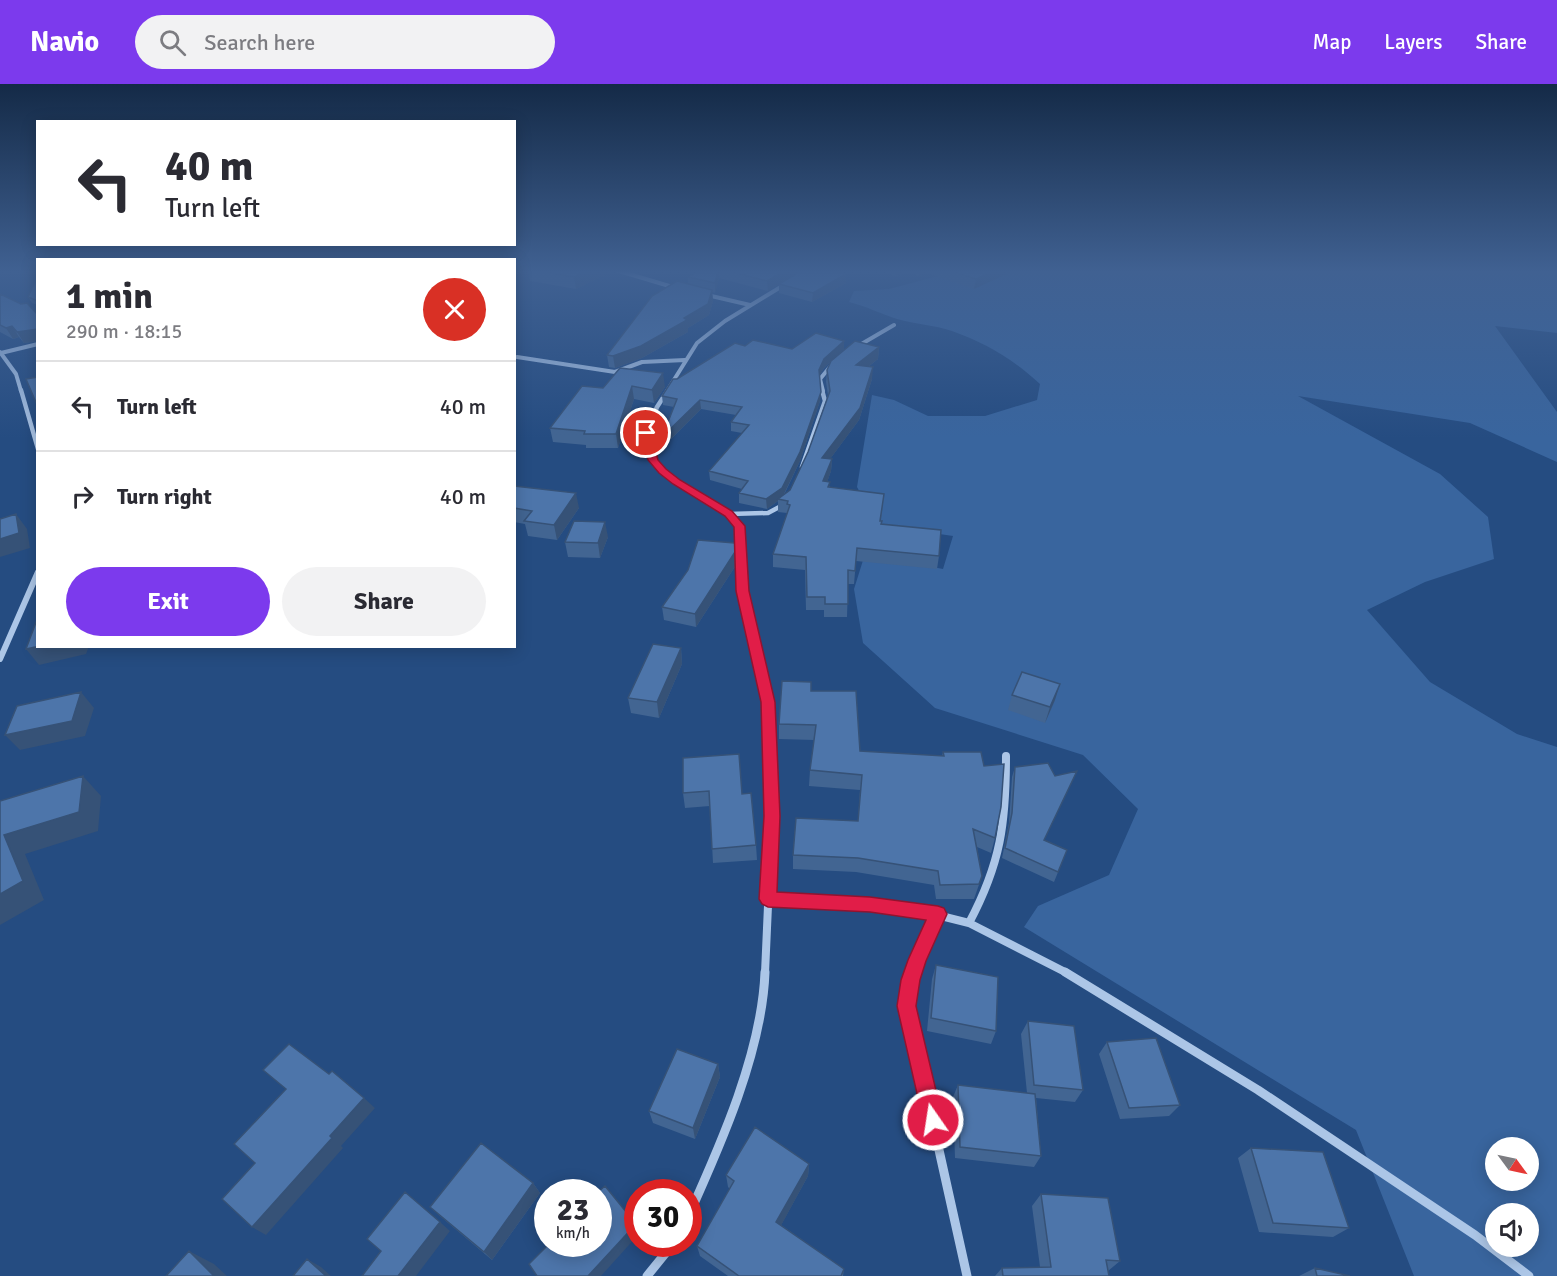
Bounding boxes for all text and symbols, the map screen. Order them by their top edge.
search box [135,15,555,69]
text: Navio [30,25,99,59]
icon: search [156,26,189,59]
text: Search here [204,29,315,56]
text: Map [1313,29,1351,55]
text: Layers [1384,29,1442,55]
text: Share [1475,29,1527,55]
text: 40 m [165,141,254,192]
icon: left [66,144,144,222]
text: Turn left [165,192,260,225]
text: 1 min [66,274,153,319]
button: close [423,278,486,341]
text: 290 m · 18:15 [66,319,182,344]
icon: left [66,390,99,423]
text: Turn left [117,393,197,420]
text: 40 m [440,393,486,420]
pin [620,407,671,458]
icon: arrive [629,416,662,449]
icon: right [66,480,99,513]
text: Turn right [117,483,212,510]
text: 40 m [440,483,486,510]
button: Exit [66,567,270,636]
button: Share [282,567,486,636]
position arrow [901,1088,965,1152]
north arrow [1485,1137,1539,1191]
map controls [1485,1137,1539,1257]
speed limit sign: 30 [624,1179,702,1257]
text: 23 [557,1192,589,1229]
button: sound [1485,1203,1539,1257]
text: km/h [556,1224,590,1242]

